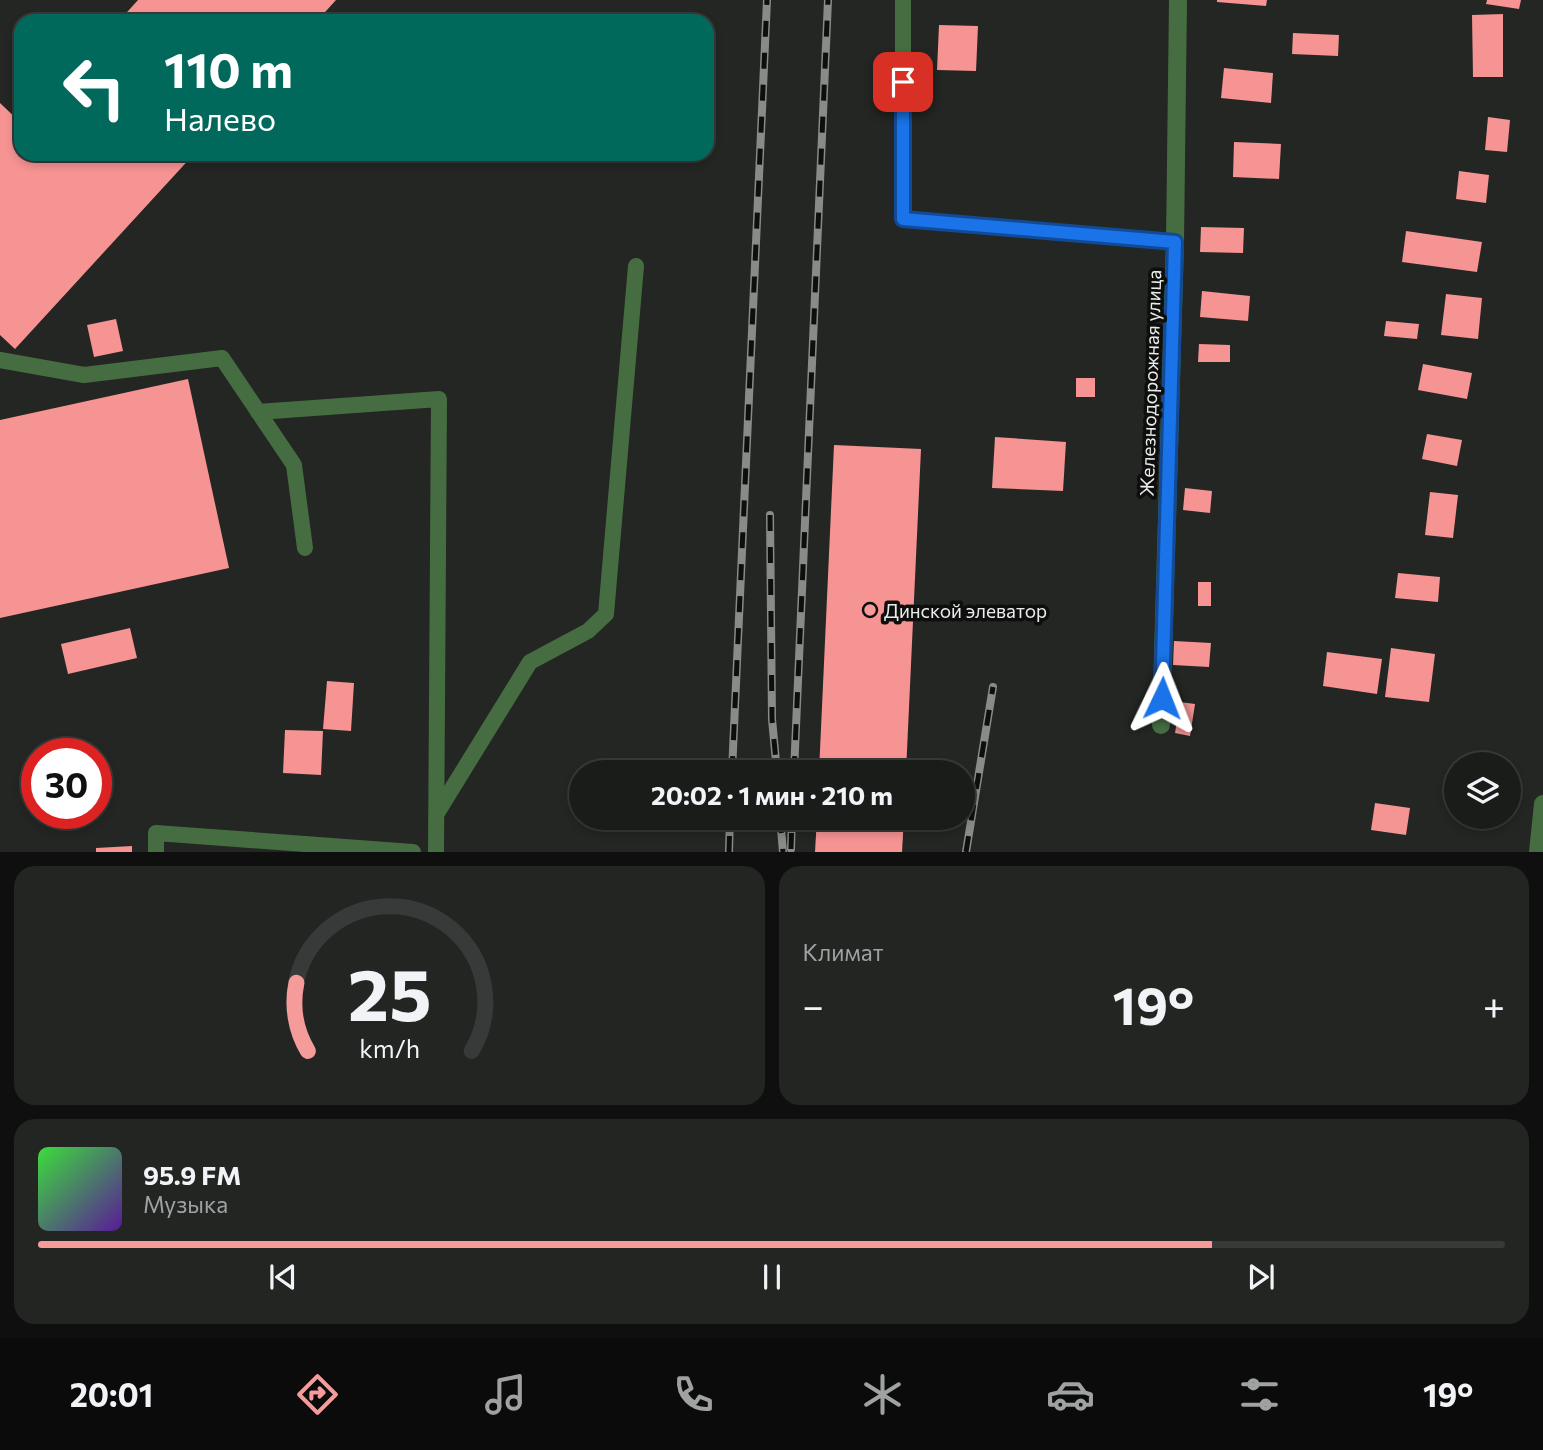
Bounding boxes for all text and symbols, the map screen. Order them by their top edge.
text: 110 m [164,38,293,98]
icon: left [49,42,140,133]
pin [873,52,933,112]
icon: arrive [884,63,922,101]
text: Налево [164,98,276,138]
street label: Железнодорожная улица [1135,269,1165,497]
place label: Динской элеватор [884,599,1047,622]
marker: Динской элеватор [862,602,878,618]
position arrow [1125,661,1199,735]
speed limit sign: 30 [21,738,112,829]
map controls [1444,752,1521,829]
button: layers [1444,752,1521,829]
text: 20:02 · 1 мин · 210 m [651,779,893,810]
text: Климат [803,938,884,966]
text: 25 [347,948,431,1037]
text: 19° [1113,972,1194,1036]
text: − [803,981,824,1028]
text: + [1483,981,1505,1028]
text: km/h [359,1033,420,1063]
text: 95.9 FM [143,1159,241,1190]
text: Музыка [143,1190,228,1218]
icon: previous [264,1258,302,1296]
icon: pause [753,1258,791,1296]
icon: next [1242,1258,1280,1296]
icon: directions [293,1370,342,1419]
icon: music [481,1370,530,1419]
icon: phone [669,1370,718,1419]
icon: climate [858,1370,907,1419]
icon: car [1046,1370,1095,1419]
icon: filters [1235,1370,1284,1419]
text: 20:01 [70,1374,153,1414]
text: 19° [1423,1374,1473,1414]

